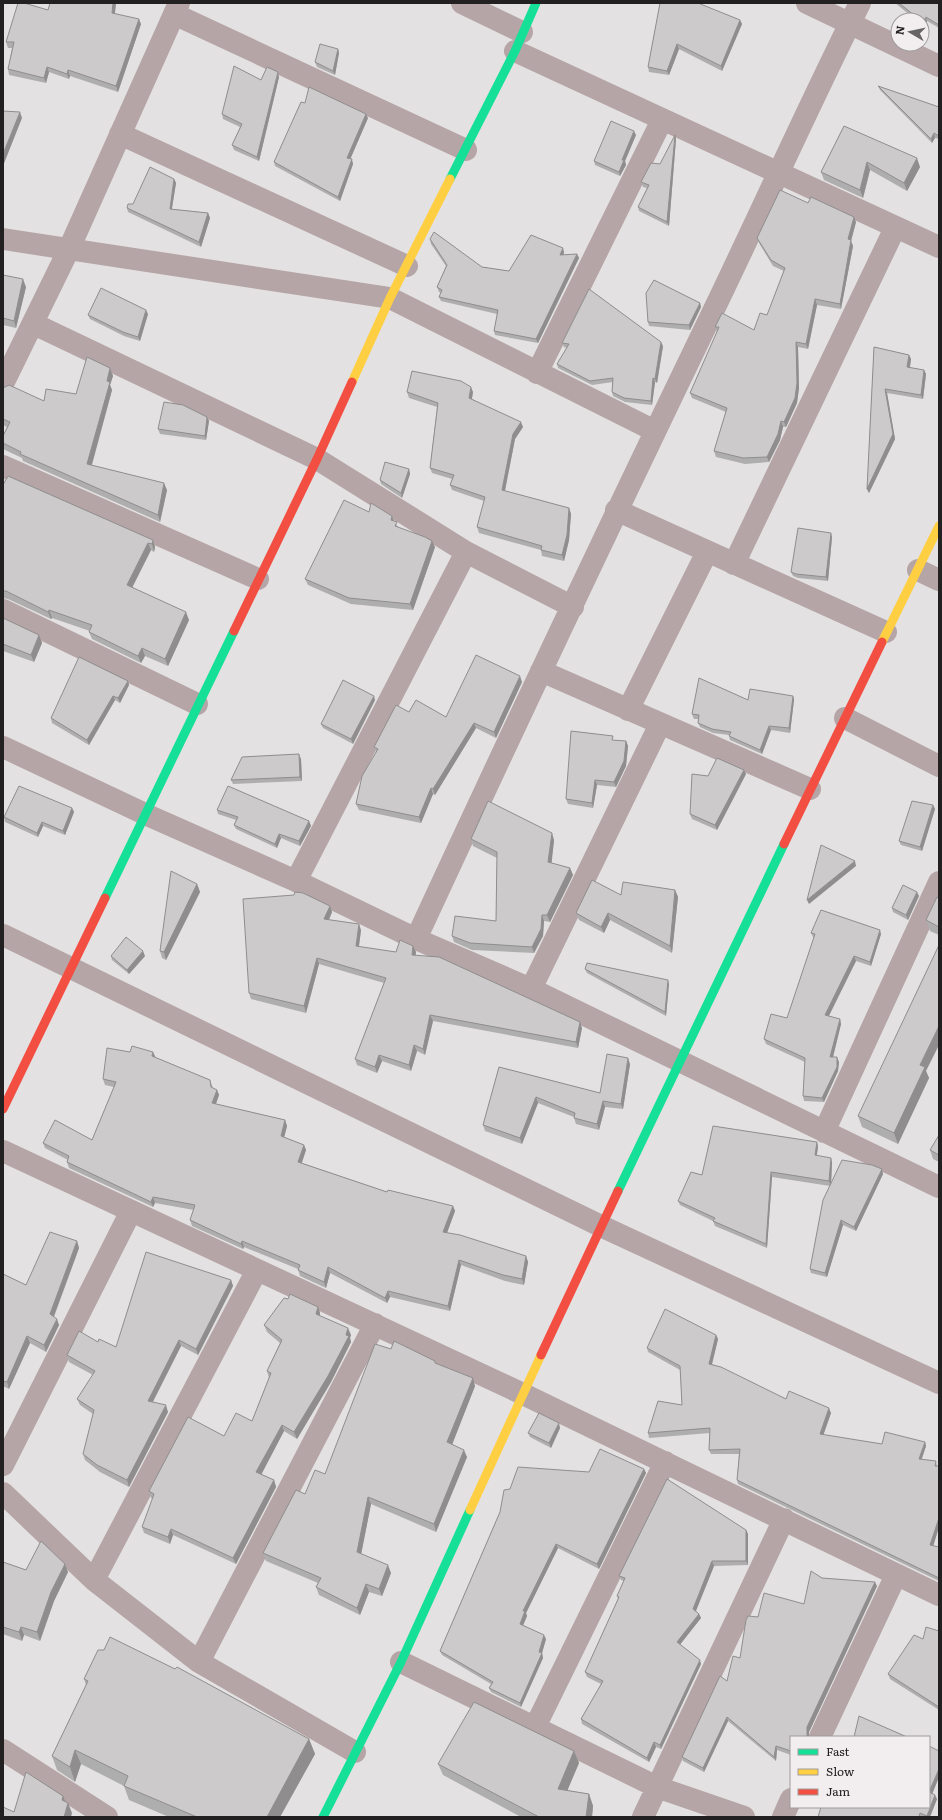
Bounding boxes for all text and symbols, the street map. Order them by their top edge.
north arrow [890,12,930,52]
text: N [891,24,908,36]
legend [790,1736,930,1808]
text: Fast [826,1742,850,1760]
text: Slow [826,1762,855,1780]
text: Jam [826,1782,851,1800]

